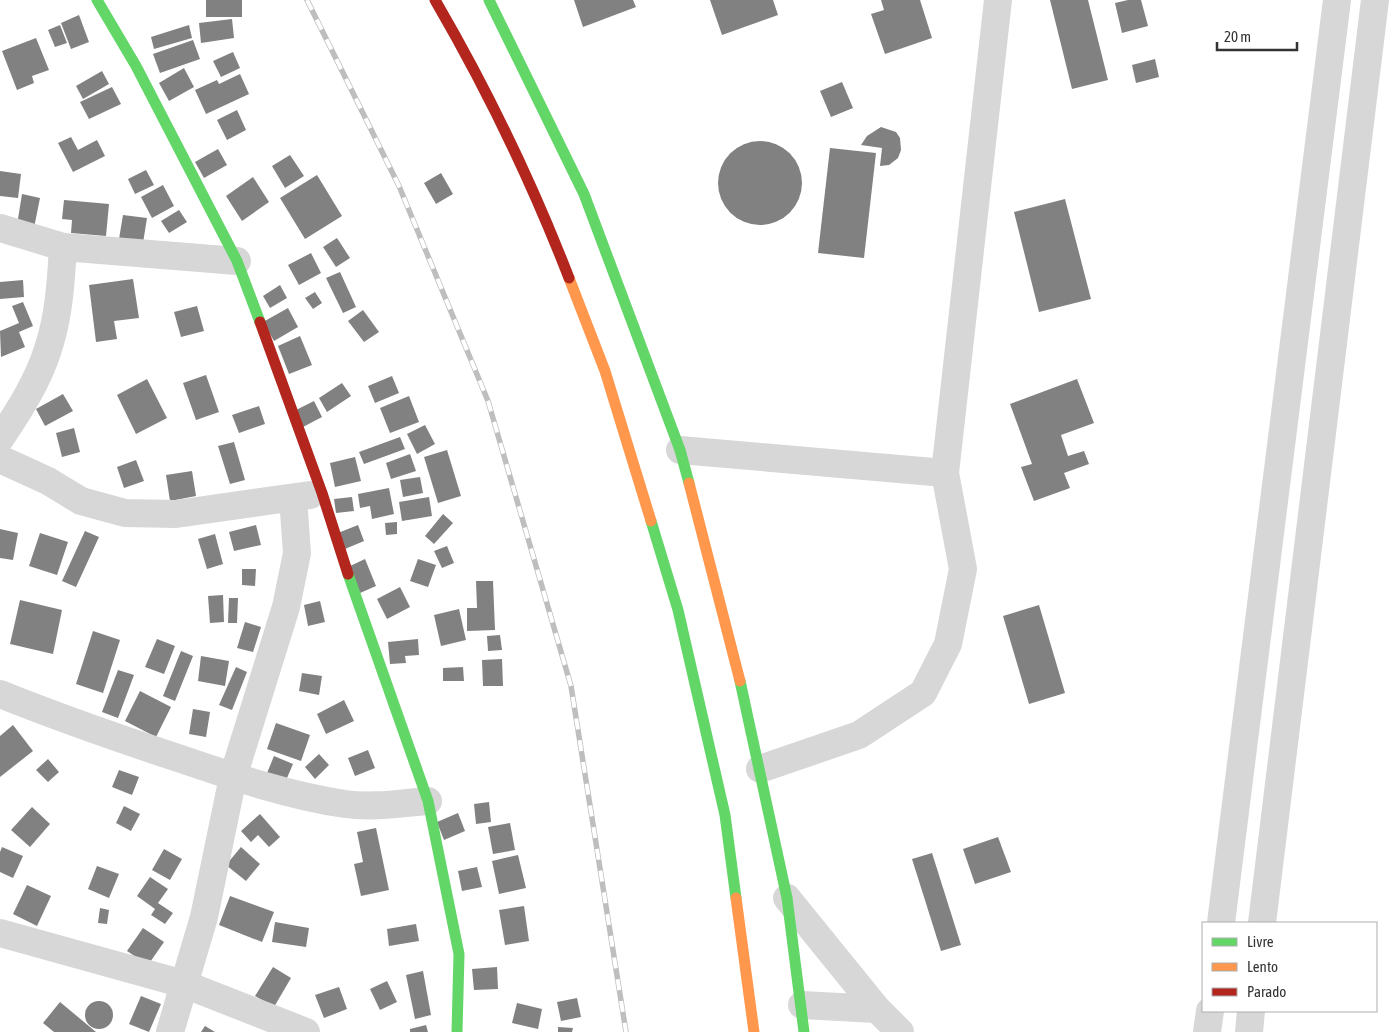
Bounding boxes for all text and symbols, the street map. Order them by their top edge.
scale bar [1217,20,1297,52]
text: 20 m [1224,28,1251,45]
legend [1202,922,1377,1012]
text: Livre [1247,933,1274,950]
text: Lento [1247,958,1278,975]
text: Parado [1247,983,1286,1000]

